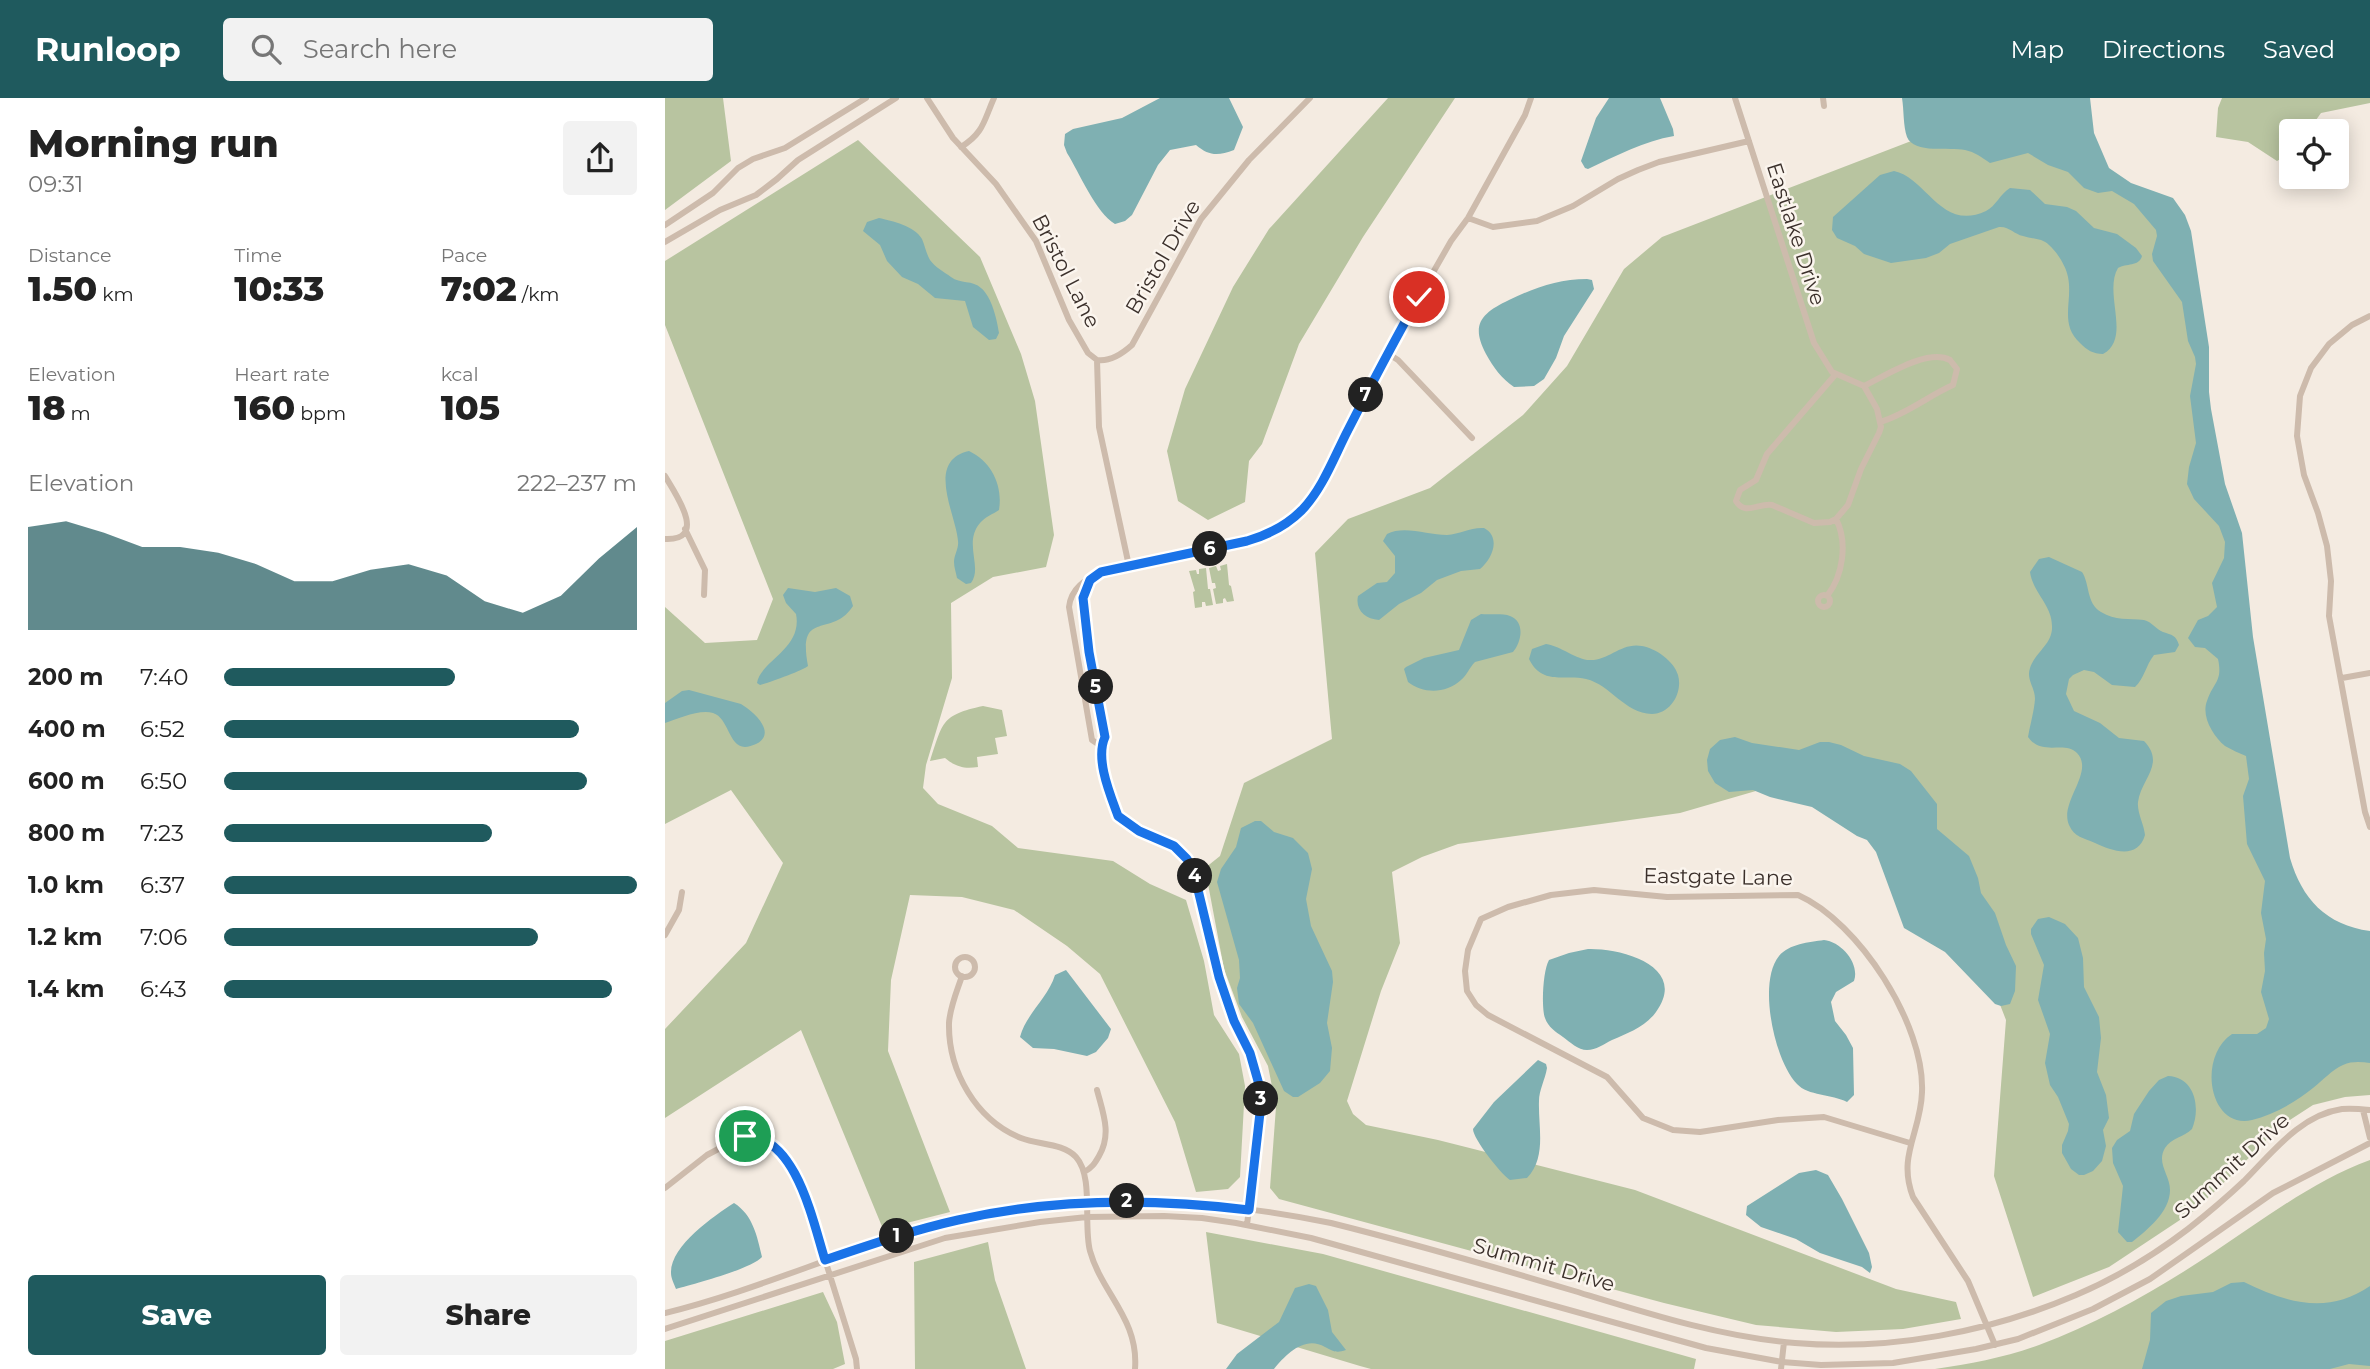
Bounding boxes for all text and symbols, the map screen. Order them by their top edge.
search box [223,18,713,81]
text: Runloop [35,29,181,69]
icon: search [247,30,285,68]
text: Search here [303,33,457,65]
text: Map [2011,35,2064,64]
text: Directions [2102,35,2225,64]
text: Saved [2263,35,2335,64]
map controls [2279,119,2349,189]
button: locate [2279,119,2349,189]
text: Morning run [28,120,279,167]
button: share [563,121,637,195]
street label: Eastlake Drive [1762,159,1831,308]
text: 09:31 [28,170,83,198]
street label: Bristol Drive [1120,195,1205,318]
street label: Bristol Lane [1027,210,1106,332]
text: Distance [28,244,111,267]
text: Time [234,244,282,267]
text: Pace [441,244,487,267]
text: 1.50 [28,267,97,310]
text: 10:33 [234,267,324,310]
text: 7:02 [441,267,517,310]
pin [1389,267,1449,327]
icon: check [1400,278,1438,316]
text: km [97,283,134,306]
text: /km [517,283,560,306]
text: Elevation [28,363,116,386]
text: Heart rate [234,363,330,386]
text: kcal [441,363,479,386]
pin: 7 [1349,378,1383,412]
text: 7 [1360,383,1371,406]
text: 18 [28,386,66,429]
text: 160 [234,386,295,429]
text: 105 [441,386,500,429]
text: m [66,402,91,425]
text: bpm [295,402,346,425]
text: Elevation [28,469,134,497]
text: 222–237 m [517,469,637,497]
pin: 6 [1193,532,1227,566]
text: 6 [1203,537,1216,560]
text: 200 m [28,663,103,691]
text: 7:40 [140,663,188,691]
pin: 5 [1079,670,1113,704]
text: 5 [1090,675,1101,698]
text: 400 m [28,715,106,743]
text: 6:52 [140,715,185,743]
text: 600 m [28,767,105,795]
text: 6:50 [140,767,187,795]
text: 800 m [28,819,105,847]
text: 7:23 [140,819,184,847]
pin: 4 [1177,858,1213,894]
street label: Eastgate Lane [1643,863,1793,890]
text: 4 [1188,864,1201,887]
text: 1.0 km [28,871,104,899]
text: 6:37 [140,871,185,899]
text: 1.2 km [28,923,102,951]
text: 7:06 [140,923,187,951]
text: 1.4 km [28,975,105,1003]
text: 6:43 [140,975,187,1003]
pin: 3 [1243,1082,1279,1116]
text: 3 [1255,1087,1266,1110]
pin [715,1106,775,1166]
street label: Summit Drive [2169,1107,2294,1224]
icon: arrive [726,1117,764,1155]
pin: 2 [1109,1184,1145,1218]
text: 2 [1121,1189,1132,1212]
pin: 1 [880,1218,915,1254]
text: 1 [893,1224,900,1247]
street label: Summit Drive [1470,1232,1618,1297]
button: Save [28,1275,326,1355]
button: Share [340,1275,637,1355]

